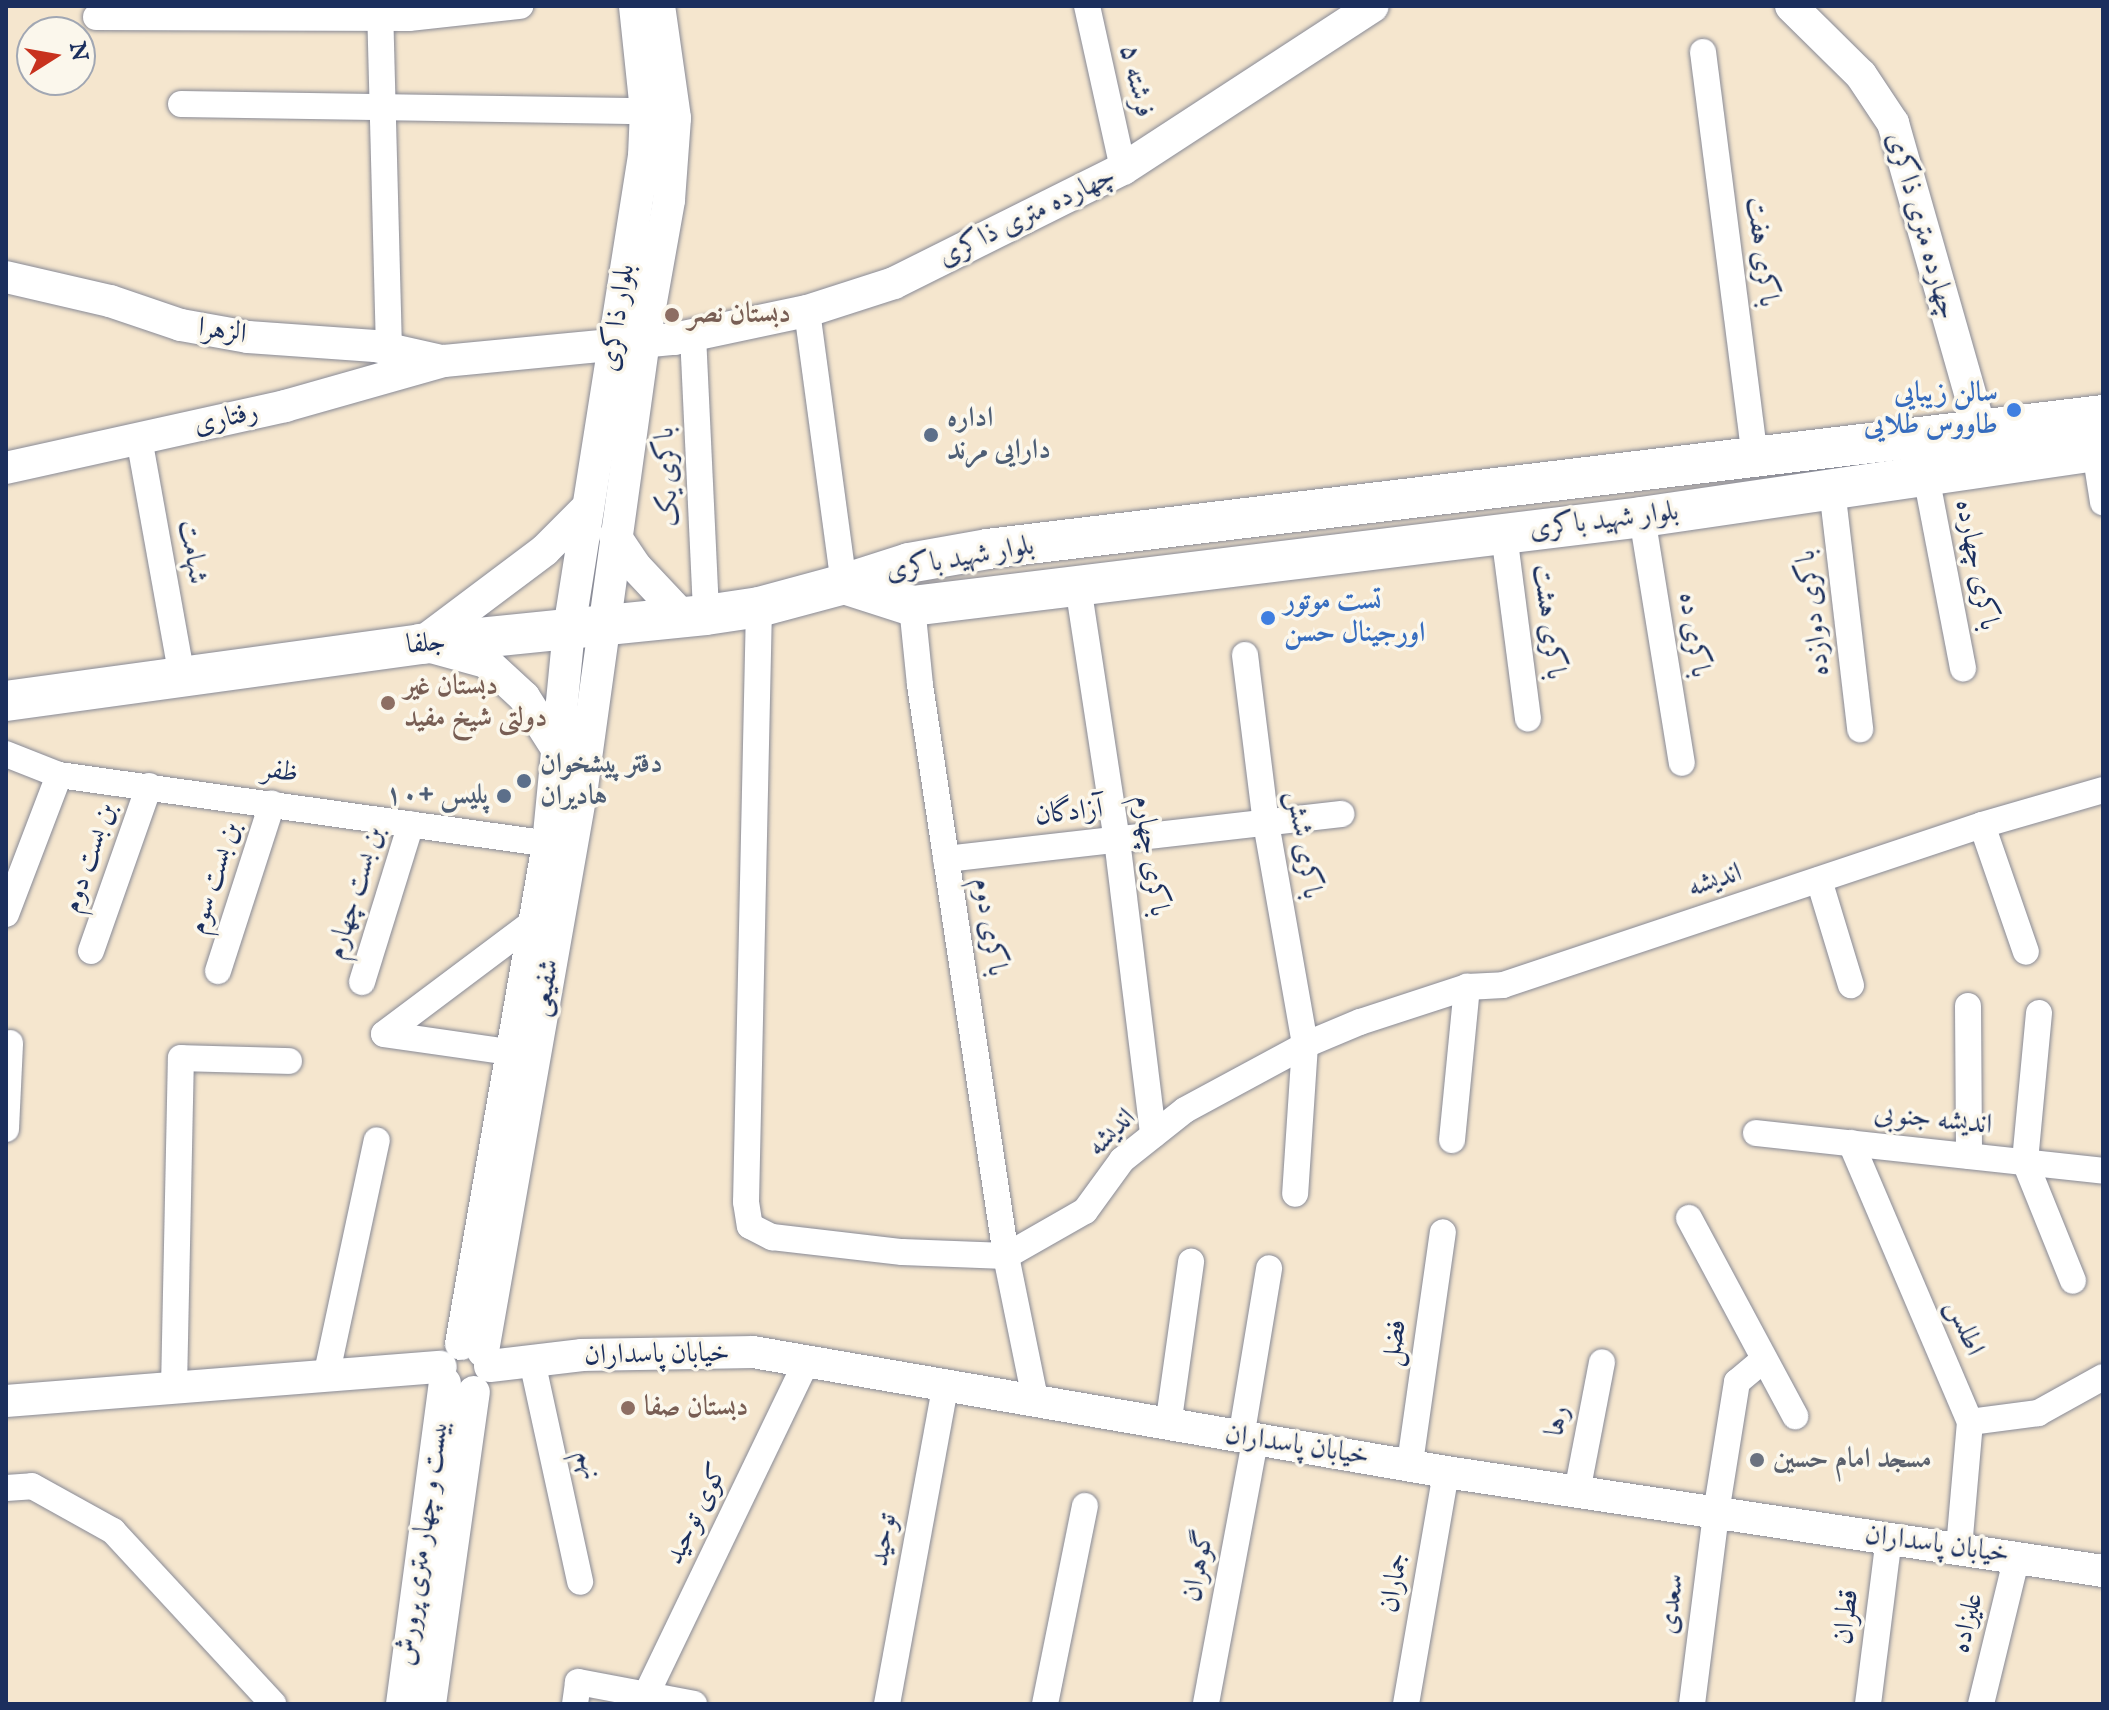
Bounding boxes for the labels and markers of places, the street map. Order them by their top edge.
place label: دبستان نصر [688,298,791,332]
marker: دبستان نصر [663,306,681,324]
place label: سالن زیبایی طاووس طلایی [1864,377,1998,443]
marker: سالن زیبایی طاووس طلایی [2005,401,2023,419]
place label: اداره دارایی مرند [947,402,1051,468]
marker: اداره دارایی مرند [922,426,940,444]
place label: تست موتور اورجینال حسن [1284,585,1425,651]
marker: تست موتور اورجینال حسن [1259,609,1277,627]
place label: دبستان غیر دولتی شیخ مفید [404,670,547,736]
marker: دبستان غیر دولتی شیخ مفید [379,694,397,712]
place label: دفتر پیشخوان هادیران [540,748,663,814]
marker: دفتر پیشخوان هادیران [515,772,533,790]
place label: پلیس +۱۰ [385,779,488,813]
marker: پلیس +۱۰ [495,787,513,805]
place label: دبستان صفا [644,1391,748,1425]
marker: دبستان صفا [619,1399,637,1417]
place label: مسجد امام حسین [1773,1443,1932,1477]
marker: مسجد امام حسین [1748,1451,1766,1469]

